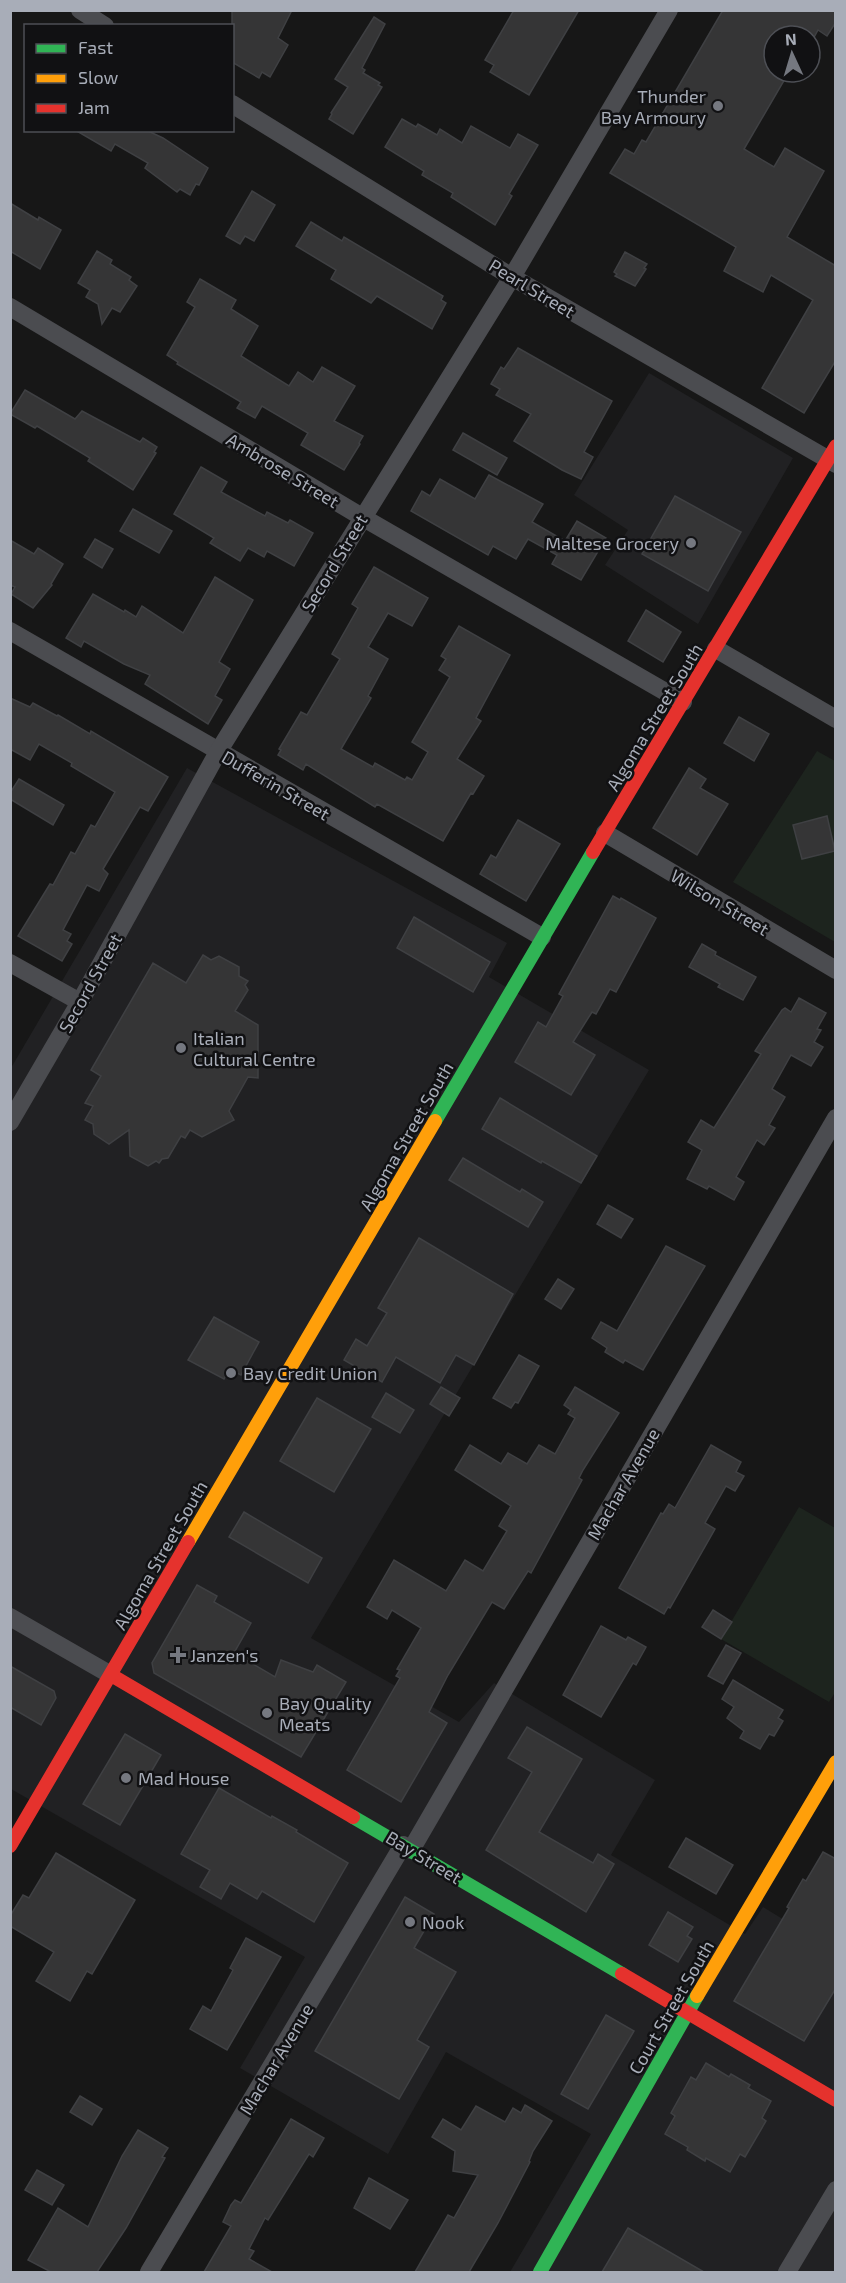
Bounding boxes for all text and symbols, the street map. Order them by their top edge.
legend [24,24,234,132]
north arrow [762,24,822,84]
text: N [784,29,797,48]
text: Fast [78,36,113,58]
text: Slow [78,66,119,88]
place label: Thunder Bay Armoury [601,85,706,128]
text: Jam [78,96,110,118]
marker: Thunder Bay Armoury [711,99,725,113]
street label: Pearl Street [485,254,579,322]
street label: Ambrose Street [223,428,343,512]
street label: Secord Street [296,510,372,616]
place label: Maltese Grocery [545,532,679,554]
marker: Maltese Grocery [684,536,698,550]
street label: Algoma Street South [601,639,707,795]
street label: Dufferin Street [218,745,334,825]
street label: Wilson Street [667,864,773,940]
street label: Secord Street [54,929,126,1036]
place label: Italian Cultural Centre [193,1027,316,1070]
marker: Italian Cultural Centre [174,1041,188,1055]
street label: Algoma Street South [354,1058,458,1214]
place label: Bay Credit Union [243,1362,377,1384]
marker: Bay Credit Union [224,1366,238,1380]
street label: Machar Avenue [582,1424,664,1544]
street label: Algoma Street South [108,1477,212,1633]
place label: Janzen's [190,1644,258,1666]
marker: Janzen's [171,1648,185,1662]
place label: Bay Quality Meats [279,1692,372,1735]
marker: Bay Quality Meats [260,1706,274,1720]
place label: Mad House [138,1767,229,1789]
marker: Mad House [119,1771,133,1785]
street label: Bay Street [382,1826,466,1888]
place label: Nook [422,1911,464,1933]
marker: Nook [403,1915,417,1929]
street label: Court Street South [624,1936,718,2078]
street label: Machar Avenue [234,2000,318,2118]

